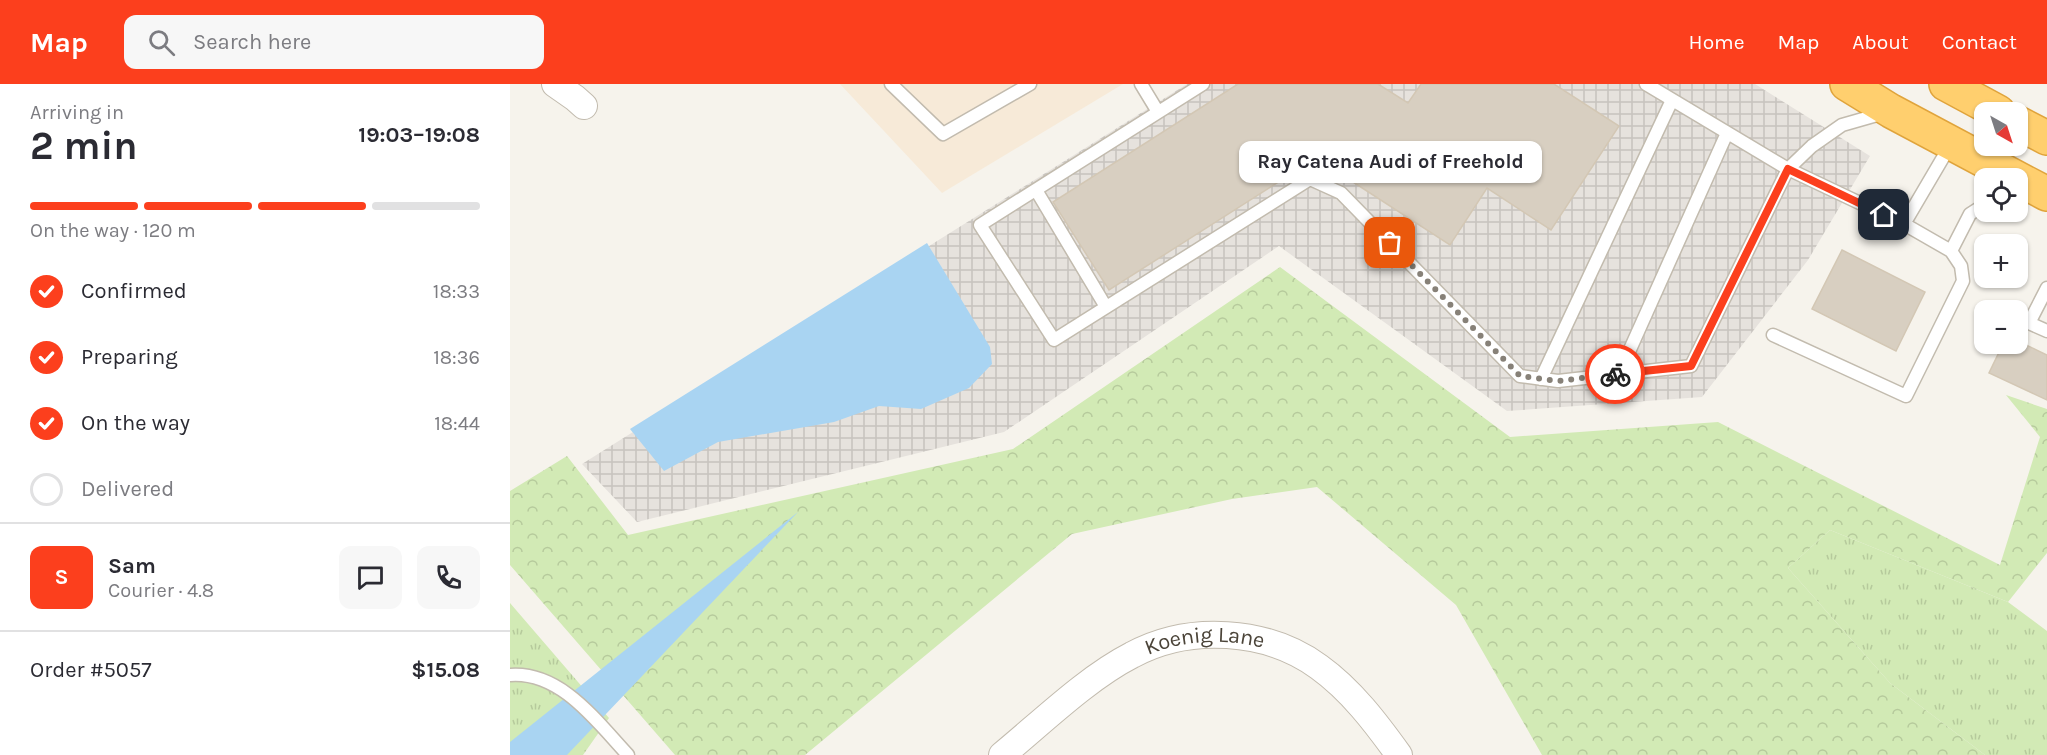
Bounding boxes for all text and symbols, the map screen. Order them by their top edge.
search box [124,15,544,69]
text: Map [30,26,88,59]
icon: search [145,26,178,59]
text: Search here [193,29,311,55]
text: Home [1689,30,1745,54]
text: Map [1778,30,1819,54]
text: About [1852,30,1909,54]
text: Contact [1942,30,2017,54]
text: Arriving in [30,101,124,124]
north arrow [1974,102,2028,156]
map controls [1974,102,2028,354]
text: 19:03–19:08 [358,122,480,148]
text: 2 min [30,123,138,169]
callout: Ray Catena Audi of Freehold [1238,141,1542,183]
text: Ray Catena Audi of Freehold [1257,150,1524,173]
button: locate [1974,168,2028,222]
pin [1858,189,1909,240]
icon: home [1867,198,1900,231]
pin [1364,217,1415,268]
text: On the way · 120 m [30,219,196,242]
icon: bag [1373,226,1406,259]
button: + [1974,234,2028,288]
icon: check [30,275,63,308]
text: Confirmed [81,278,187,304]
text: 18:33 [433,280,480,303]
button: − [1974,300,2028,354]
icon: check [30,341,63,374]
text: Preparing [81,344,178,370]
courier [1585,344,1645,404]
text: 18:36 [433,346,480,369]
icon: bike [1599,358,1632,391]
icon: check [30,407,63,440]
text: On the way [81,410,190,436]
text: 18:44 [434,412,480,435]
text: Delivered [81,476,174,502]
button: chat [339,546,402,609]
button: phone [417,546,480,609]
text: Sam [108,553,156,579]
text: S [54,564,69,590]
text: Courier · 4.8 [108,579,214,602]
street label: Koenig Lane [1141,622,1267,661]
text: Order #5057 [30,657,152,683]
text: $15.08 [411,657,480,683]

